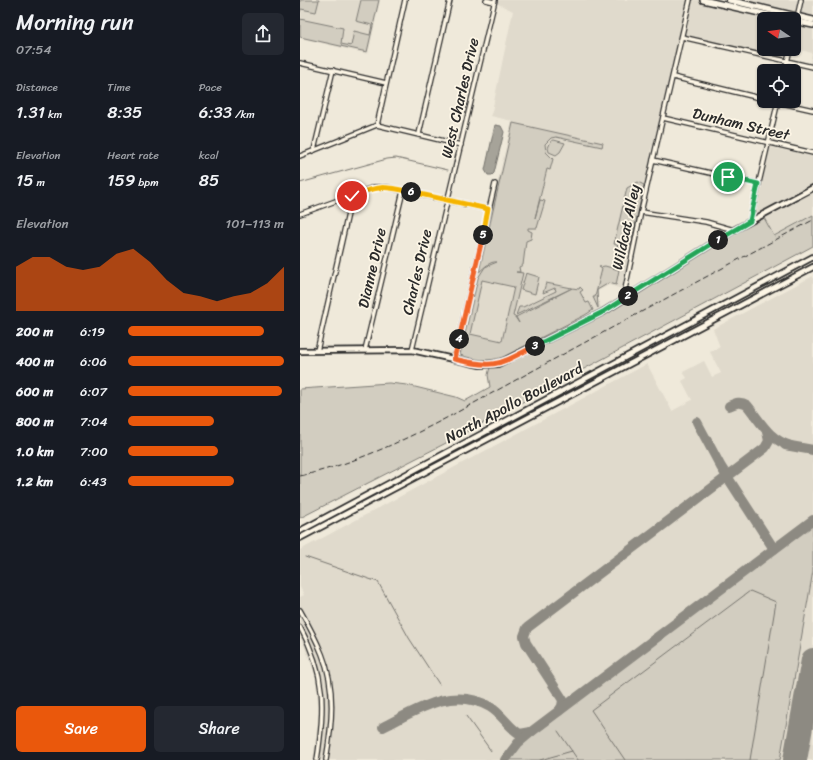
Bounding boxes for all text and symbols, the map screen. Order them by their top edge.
text: Morning run [16,3,134,42]
north arrow [757,12,801,56]
map controls [757,12,801,108]
button: share [242,13,284,55]
street label: West Charles Drive [433,35,487,161]
text: 07:54 [16,38,52,61]
button: locate [757,64,801,108]
text: Distance [16,78,58,97]
text: Time [107,78,131,97]
text: Pace [199,78,222,97]
text: 1.31 [16,97,45,127]
text: 8:35 [107,97,142,127]
text: 6:33 [199,97,232,127]
street label: Dunham Street [690,100,793,148]
text: km [45,105,62,124]
text: /km [232,105,255,124]
text: Elevation [16,146,61,165]
text: Heart rate [107,146,159,165]
text: kcal [199,146,219,165]
pin [711,160,745,194]
text: 15 [16,165,34,195]
text: 159 [107,165,135,195]
text: 85 [199,165,219,195]
icon: arrive [717,166,739,188]
text: m [34,173,45,192]
text: bpm [135,173,159,192]
pin [335,179,369,213]
pin: 6 [401,182,421,202]
text: 6 [408,182,414,201]
street label: Wildcat Alley [604,182,648,272]
icon: check [341,185,363,207]
text: Elevation [16,212,69,235]
text: 101–113 m [226,212,284,235]
street label: Dianne Drive [350,225,394,311]
pin: 5 [473,225,493,245]
text: 5 [480,225,486,244]
street label: Charles Drive [394,226,440,318]
pin: 1 [708,230,728,250]
text: 1 [716,230,720,249]
pin: 2 [618,286,638,306]
text: 2 [625,286,631,305]
text: 200 m [16,320,53,343]
text: 6:19 [80,320,105,343]
pin: 4 [449,329,469,349]
text: 4 [456,329,462,348]
pin: 3 [525,336,545,356]
text: 3 [532,336,538,355]
text: 400 m [16,350,54,373]
text: 6:06 [80,350,107,373]
street label: North Apollo Boulevard [440,355,589,450]
text: 600 m [16,380,53,403]
text: 6:07 [80,380,107,403]
text: 800 m [16,410,54,433]
text: 7:04 [80,410,108,433]
text: 1.0 km [16,440,54,463]
text: 7:00 [80,440,108,463]
text: 1.2 km [16,470,53,493]
text: 6:43 [80,470,107,493]
button: Save [16,706,146,752]
button: Share [154,706,284,752]

